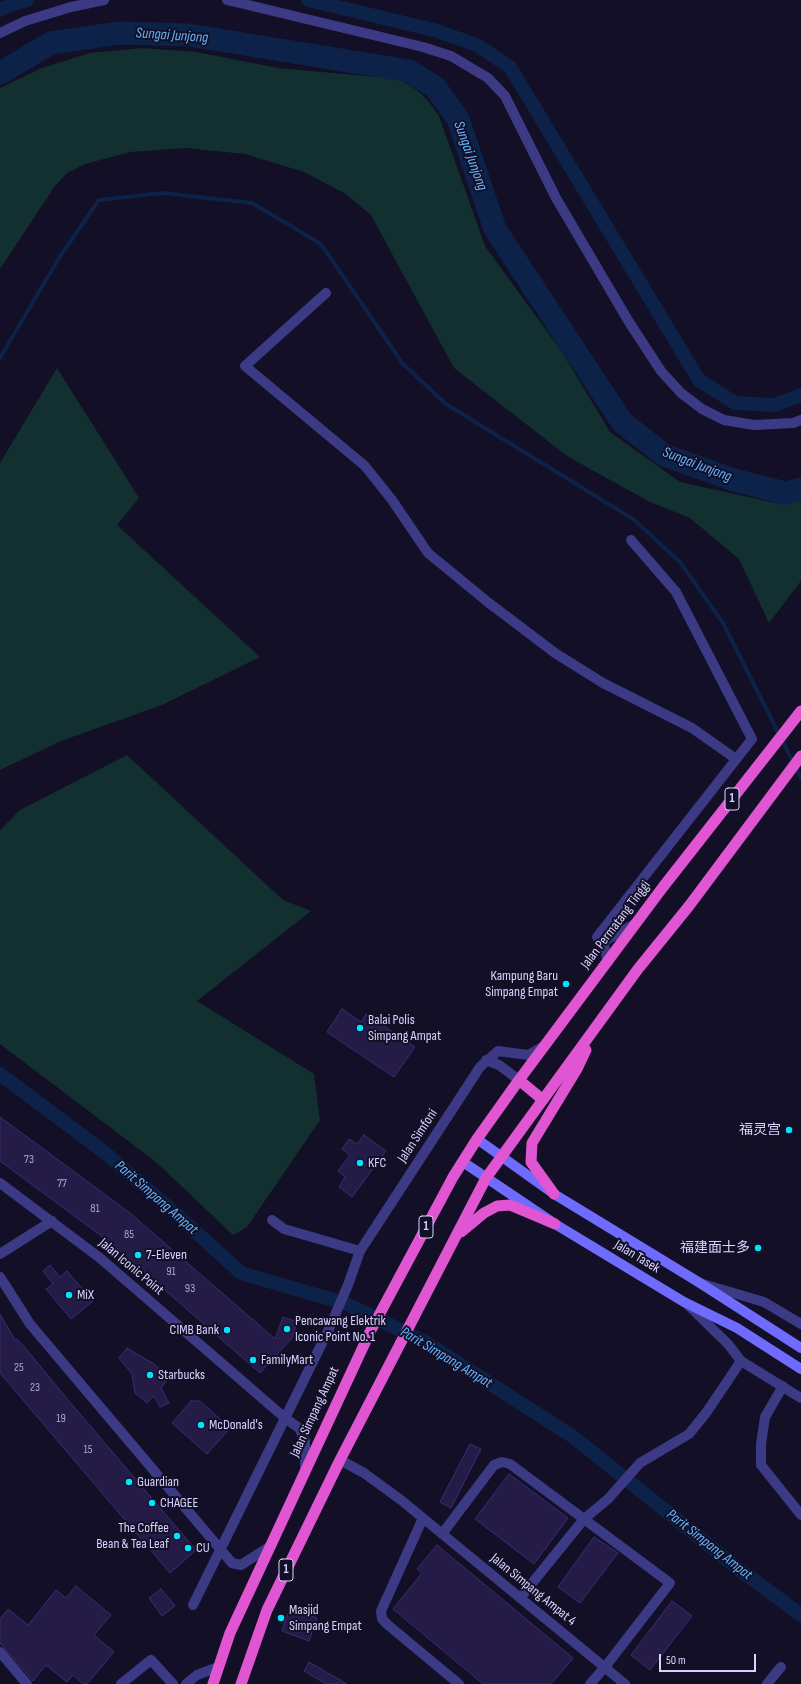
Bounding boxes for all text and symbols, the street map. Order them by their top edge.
water label: Sungai Junjong [135,24,209,48]
water label: Sungai Junjong [449,119,491,193]
water label: Sungai Junjong [660,444,734,486]
road number: 1 [725,788,739,810]
street label: Jalan Permatang Tinggi [577,878,655,972]
place label: Kampung Baru Simpang Empat [485,968,558,1000]
marker: Kampung Baru Simpang Empat [561,979,571,989]
place label: Balai Polis Simpang Ampat [368,1012,441,1044]
marker: Balai Polis Simpang Ampat [355,1023,365,1033]
street label: Jalan Simfoni [395,1106,441,1166]
place label: 福灵宫 [739,1122,781,1138]
marker: 福灵宫 [784,1125,794,1135]
house number: 73 [24,1153,34,1167]
place label: KFC [368,1155,386,1171]
water label: Parit Simpang Ampat [111,1157,201,1239]
marker: KFC [355,1158,365,1168]
house number: 77 [57,1177,67,1191]
house number: 81 [90,1202,100,1216]
road number: 1 [419,1216,433,1238]
house number: 85 [124,1228,134,1242]
street label: Jalan Iconic Point [95,1235,167,1299]
street label: Jalan Tasek [611,1237,663,1277]
place label: 福建面士多 [680,1240,750,1256]
marker: 福建面士多 [753,1243,763,1253]
place label: 7-Eleven [146,1247,187,1263]
marker: 7-Eleven [133,1250,143,1260]
house number: 91 [166,1265,176,1279]
house number: 93 [185,1282,195,1296]
place label: MiX [77,1287,94,1303]
marker: MiX [64,1290,74,1300]
place label: Pencawang Elektrik Iconic Point No. 1 [295,1313,386,1346]
place label: CIMB Bank [170,1322,219,1338]
water label: Parit Simpang Ampat [397,1323,495,1393]
marker: Pencawang Elektrik Iconic Point No. 1 [282,1324,292,1334]
marker: CIMB Bank [222,1325,232,1335]
place label: FamilyMart [261,1352,313,1368]
marker: FamilyMart [248,1355,258,1365]
house number: 25 [14,1361,24,1375]
street label: Jalan Simpang Ampat [287,1364,343,1460]
place label: Starbucks [158,1367,205,1383]
marker: Starbucks [145,1370,155,1380]
house number: 23 [30,1381,40,1395]
house number: 19 [56,1412,66,1426]
place label: McDonald's [209,1417,263,1433]
marker: McDonald's [196,1420,206,1430]
house number: 15 [83,1443,93,1457]
place label: Guardian [137,1474,179,1490]
marker: Guardian [124,1477,134,1487]
place label: CHAGEE [160,1495,198,1511]
marker: CHAGEE [147,1498,157,1508]
water label: Parit Simpang Ampat [662,1506,756,1584]
place label: The Coffee Bean & Tea Leaf [96,1520,169,1552]
marker: The Coffee Bean & Tea Leaf [172,1531,182,1541]
place label: CU [196,1540,210,1556]
marker: CU [183,1543,193,1553]
street label: Jalan Simpang Ampat 4 [487,1550,579,1630]
road number: 1 [279,1559,293,1581]
place label: Masjid Simpang Empat [289,1602,362,1634]
marker: Masjid Simpang Empat [276,1613,286,1623]
scale bar [661,1646,758,1672]
text: 50 m [666,1653,686,1668]

